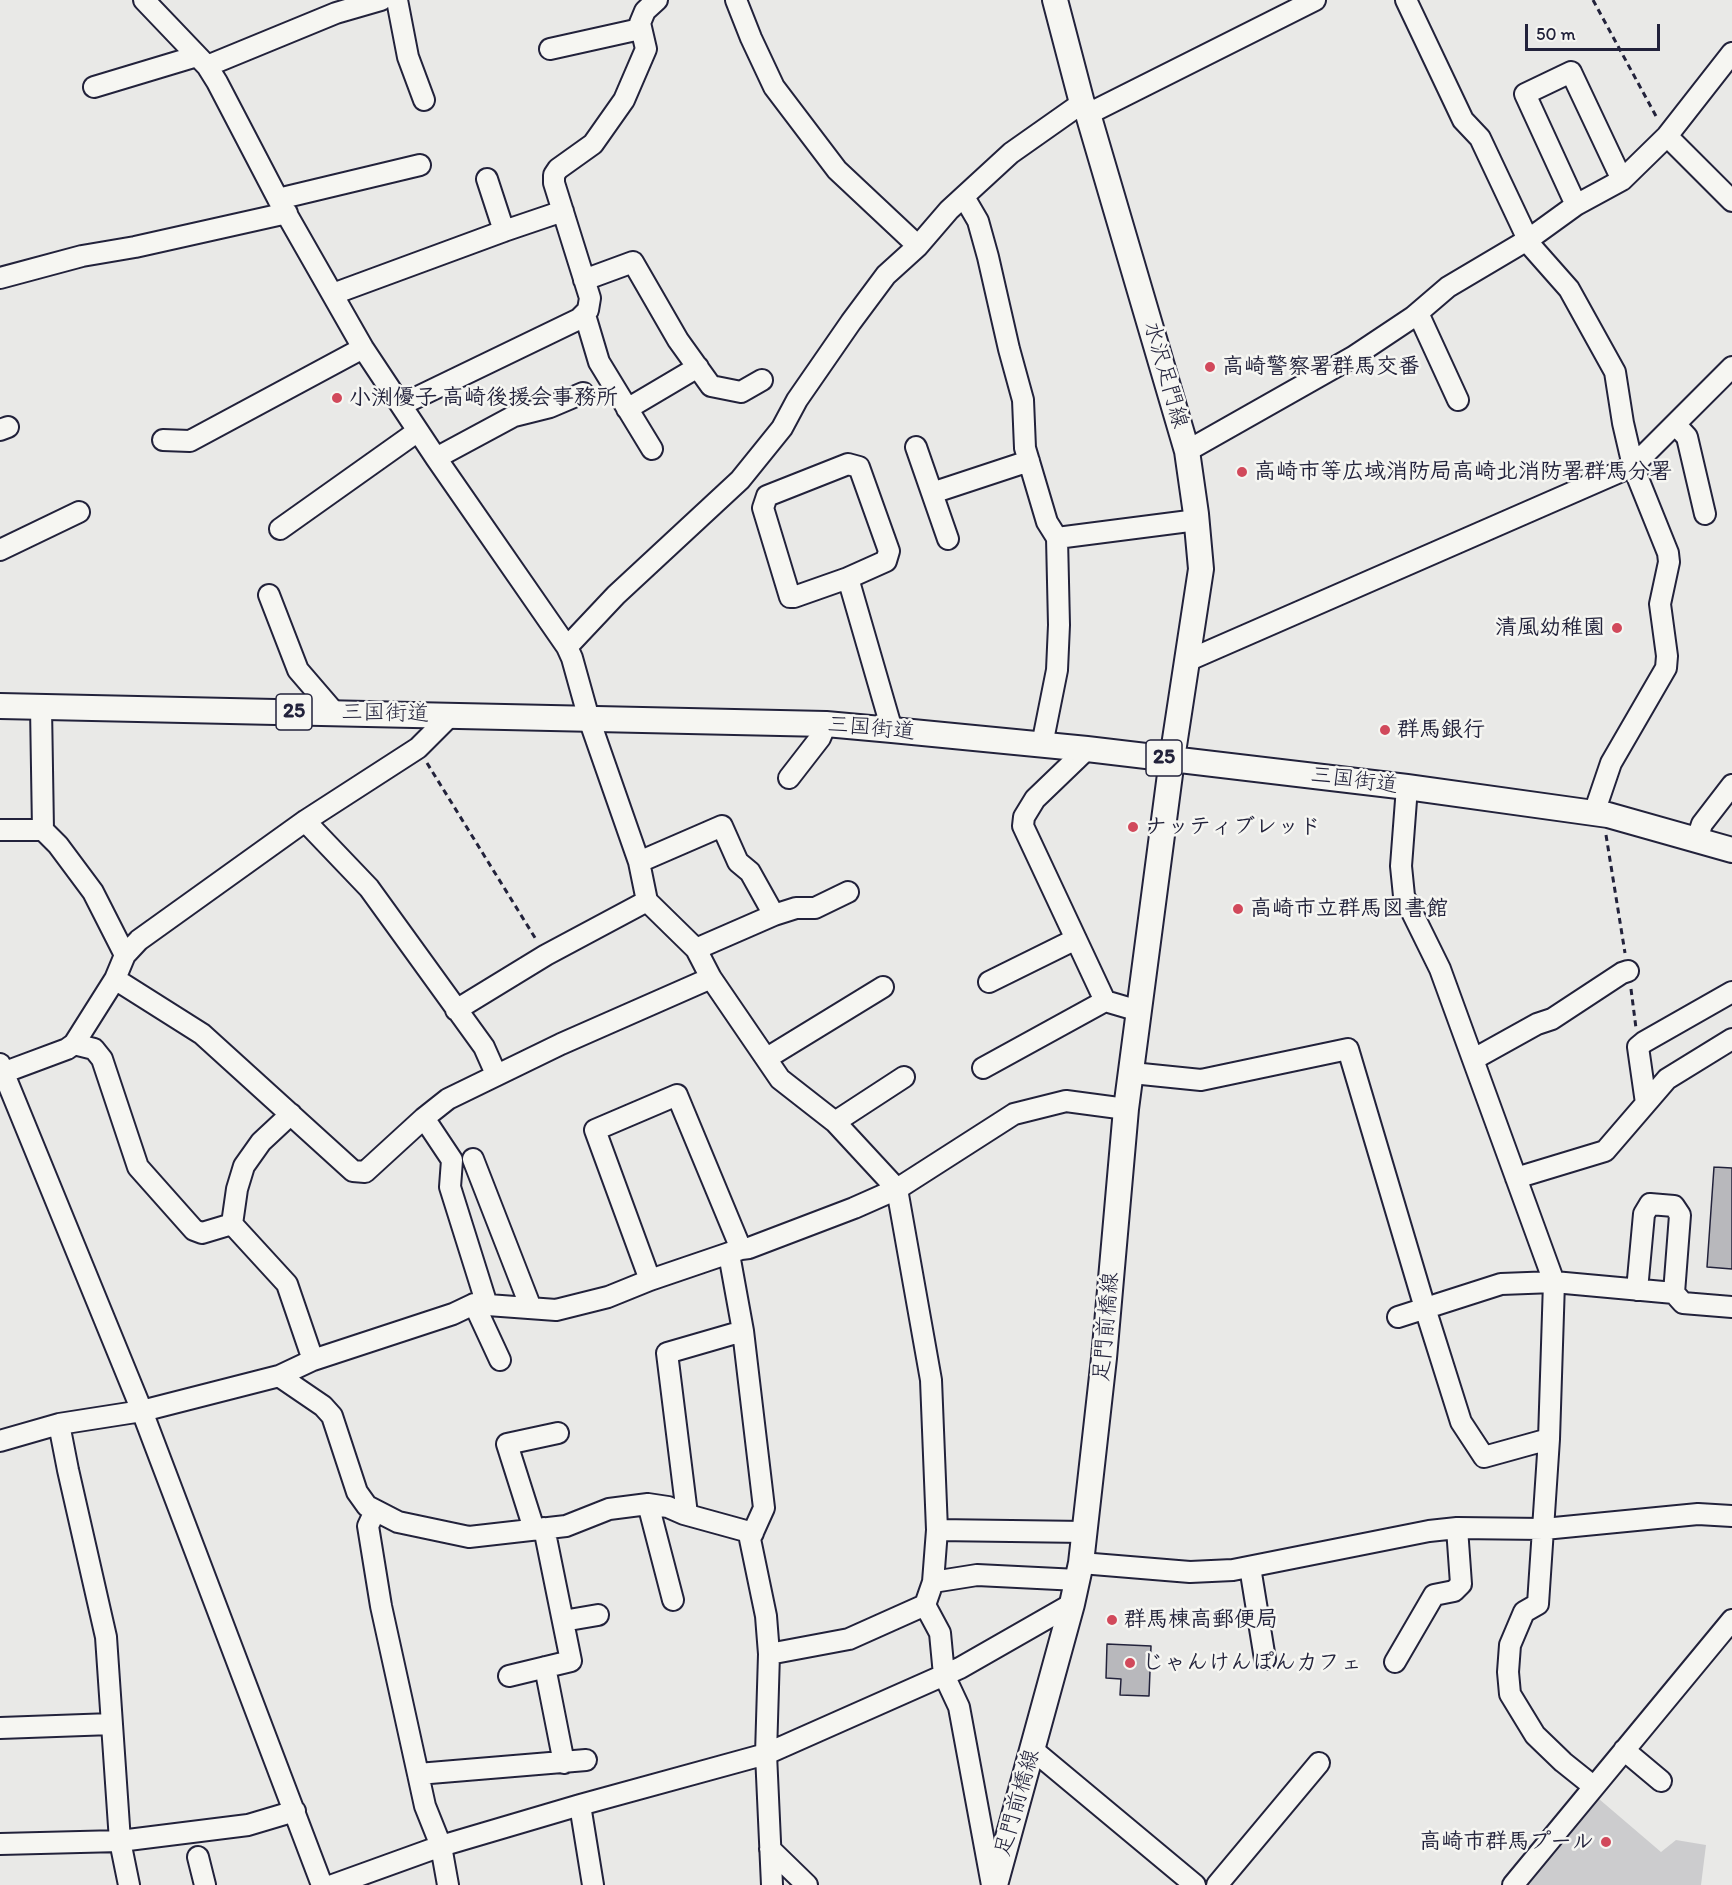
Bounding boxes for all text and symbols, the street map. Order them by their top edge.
scale bar [1528,12,1663,50]
text: 50 m [1536,23,1576,45]
street label: 水沢足門線 [1137,318,1193,432]
place label: 高崎警察署群馬交番 [1222,354,1420,380]
marker: 高崎警察署群馬交番 [1203,360,1217,374]
place label: 小渕優子 高崎後援会事務所 [349,385,618,411]
marker: 小渕優子 高崎後援会事務所 [330,391,344,405]
place label: 高崎市等広域消防局高崎北消防署群馬分署 [1254,459,1672,485]
marker: 高崎市等広域消防局高崎北消防署群馬分署 [1235,465,1249,479]
place label: 清風幼稚園 [1495,615,1605,641]
marker: 清風幼稚園 [1610,621,1624,635]
road number: 25 [276,694,312,730]
street label: 三国街道 [341,700,429,728]
street label: 三国街道 [826,712,916,746]
place label: 群馬銀行 [1397,717,1485,743]
marker: 群馬銀行 [1378,723,1392,737]
road number: 25 [1146,740,1182,776]
street label: 三国街道 [1309,763,1399,799]
place label: ナッティブレッド [1145,814,1321,840]
marker: ナッティブレッド [1126,820,1140,834]
place label: 高崎市立群馬図書館 [1250,896,1448,922]
marker: 高崎市立群馬図書館 [1231,902,1245,916]
street label: 足門前橋線 [1089,1271,1125,1383]
place label: 群馬棟高郵便局 [1124,1607,1278,1633]
marker: 群馬棟高郵便局 [1105,1613,1119,1627]
place label: じゃんけんぽんカフェ [1142,1650,1362,1676]
marker: じゃんけんぽんカフェ [1123,1656,1137,1670]
street label: 足門前橋線 [990,1746,1046,1860]
place label: 高崎市群馬プール [1419,1829,1594,1855]
marker: 高崎市群馬プール [1599,1835,1613,1849]

